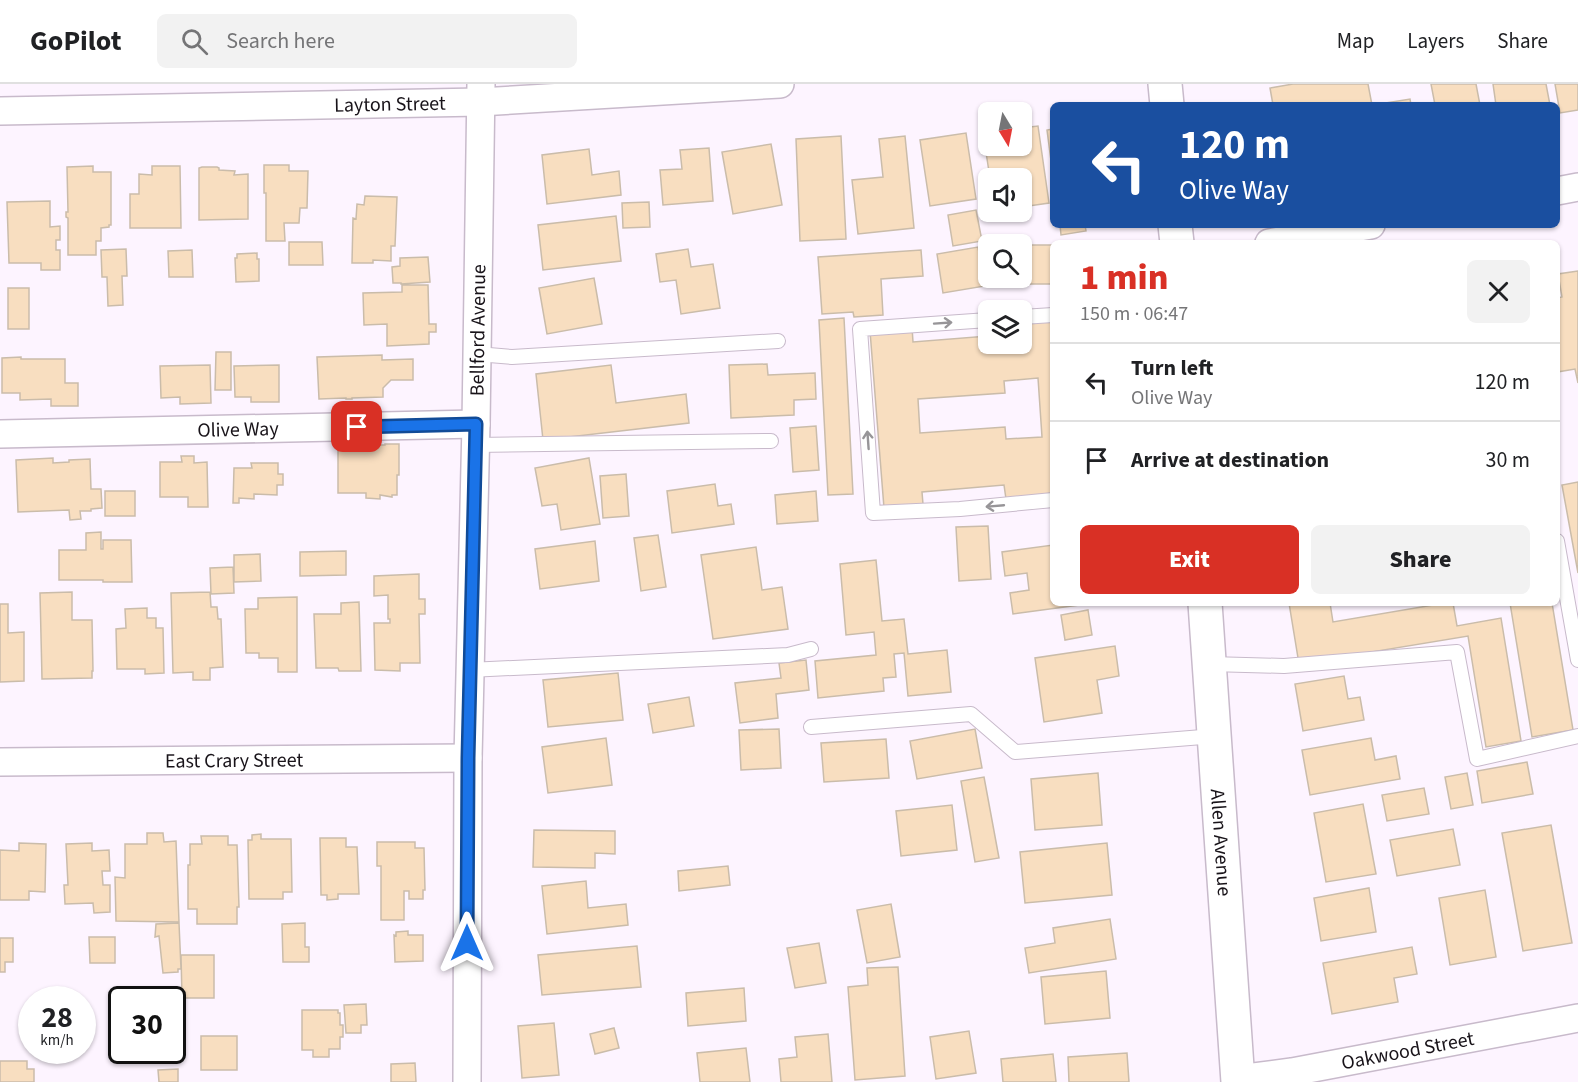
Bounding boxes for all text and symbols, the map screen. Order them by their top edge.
search box [157,14,577,68]
text: GoPilot [30,21,121,61]
icon: search [178,25,211,58]
text: Search here [226,25,335,57]
text: Map [1337,26,1374,56]
text: Layers [1407,26,1464,56]
text: Share [1497,26,1548,56]
street label: Layton Street [334,90,446,120]
north arrow [978,102,1032,156]
map controls [978,102,1032,354]
text: 120 m [1179,115,1290,175]
icon: left [1080,126,1158,204]
button: sound [978,168,1032,222]
text: Olive Way [1179,171,1289,210]
button: search [978,234,1032,288]
text: 1 min [1080,252,1168,303]
button: close [1467,260,1530,323]
street label: Bellford Avenue [463,264,493,396]
button: layers [978,300,1032,354]
text: 150 m · 06:47 [1080,300,1188,328]
one-way arrow [933,317,953,328]
text: Turn left [1131,352,1213,384]
icon: left [1080,366,1113,399]
text: 120 m [1475,366,1530,398]
text: Olive Way [1131,384,1212,412]
pin [331,401,382,452]
icon: arrive [340,410,373,443]
street label: Olive Way [197,415,280,445]
one-way arrow [862,431,873,451]
icon: arrive [1080,444,1113,477]
text: Arrive at destination [1131,444,1329,476]
text: 30 m [1485,444,1530,476]
one-way arrow [985,500,1005,511]
button: Exit [1080,525,1299,594]
button: Share [1311,525,1530,594]
street label: East Crary Street [165,746,304,776]
street label: Allen Avenue [1203,788,1238,897]
position arrow [435,911,499,975]
speed limit sign: 30 [108,986,186,1064]
text: 28 [41,996,73,1039]
street label: Oakwood Street [1339,1025,1477,1077]
text: km/h [40,1030,74,1051]

